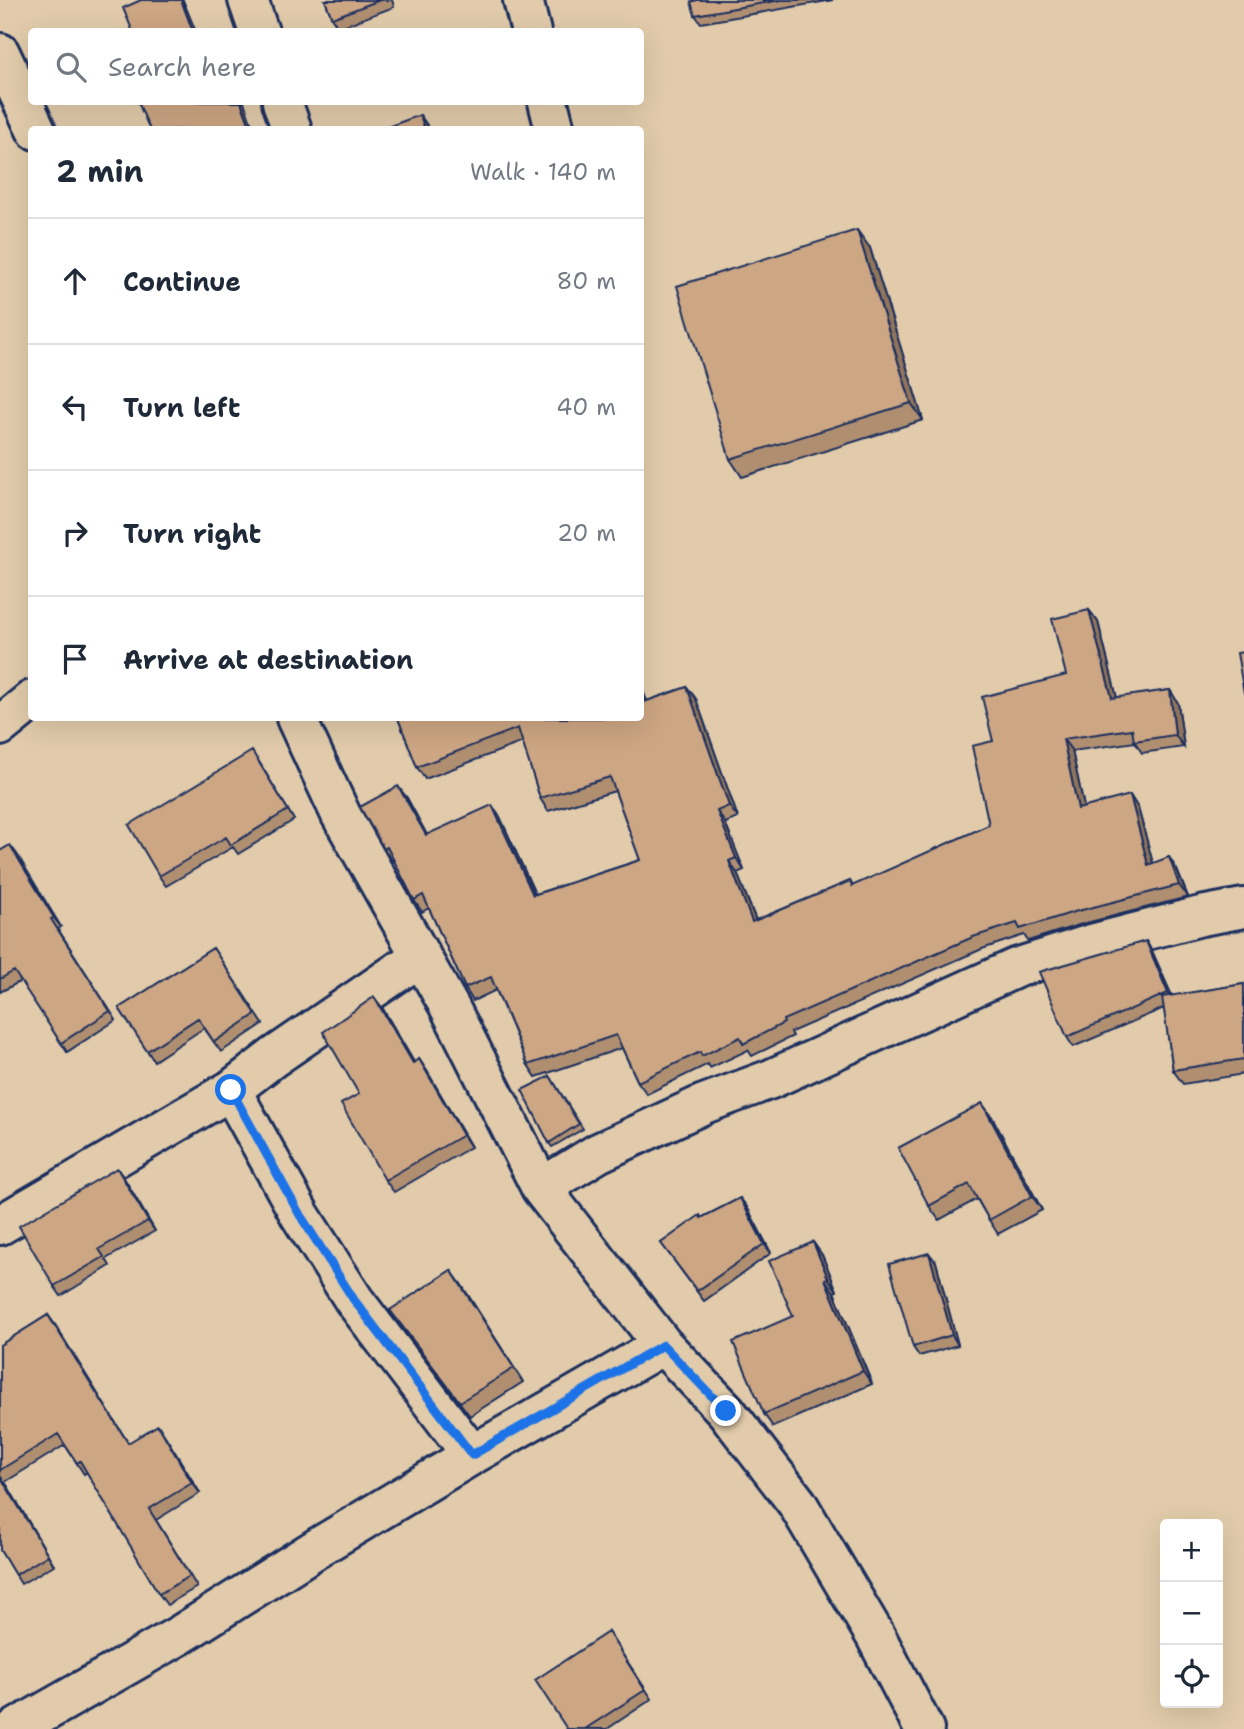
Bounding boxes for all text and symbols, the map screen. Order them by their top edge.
search box [28,28,644,105]
icon: search [52,48,90,86]
text: Search here [108,49,257,84]
text: 2 min [56,151,143,192]
text: Walk · 140 m [470,157,616,187]
icon: ahead [56,262,94,300]
text: Continue [123,264,241,299]
text: 80 m [557,266,616,296]
icon: left [56,388,94,426]
text: Turn left [123,390,240,425]
text: 40 m [556,392,616,422]
icon: right [56,514,94,552]
text: Turn right [123,516,261,551]
text: 20 m [557,518,616,548]
icon: arrive [56,640,94,678]
text: Arrive at destination [123,642,413,677]
route start [215,1074,246,1105]
route end [710,1395,741,1426]
map controls [1160,1519,1223,1708]
button: + [1160,1519,1223,1582]
button: − [1160,1582,1223,1645]
button: locate [1160,1645,1223,1708]

